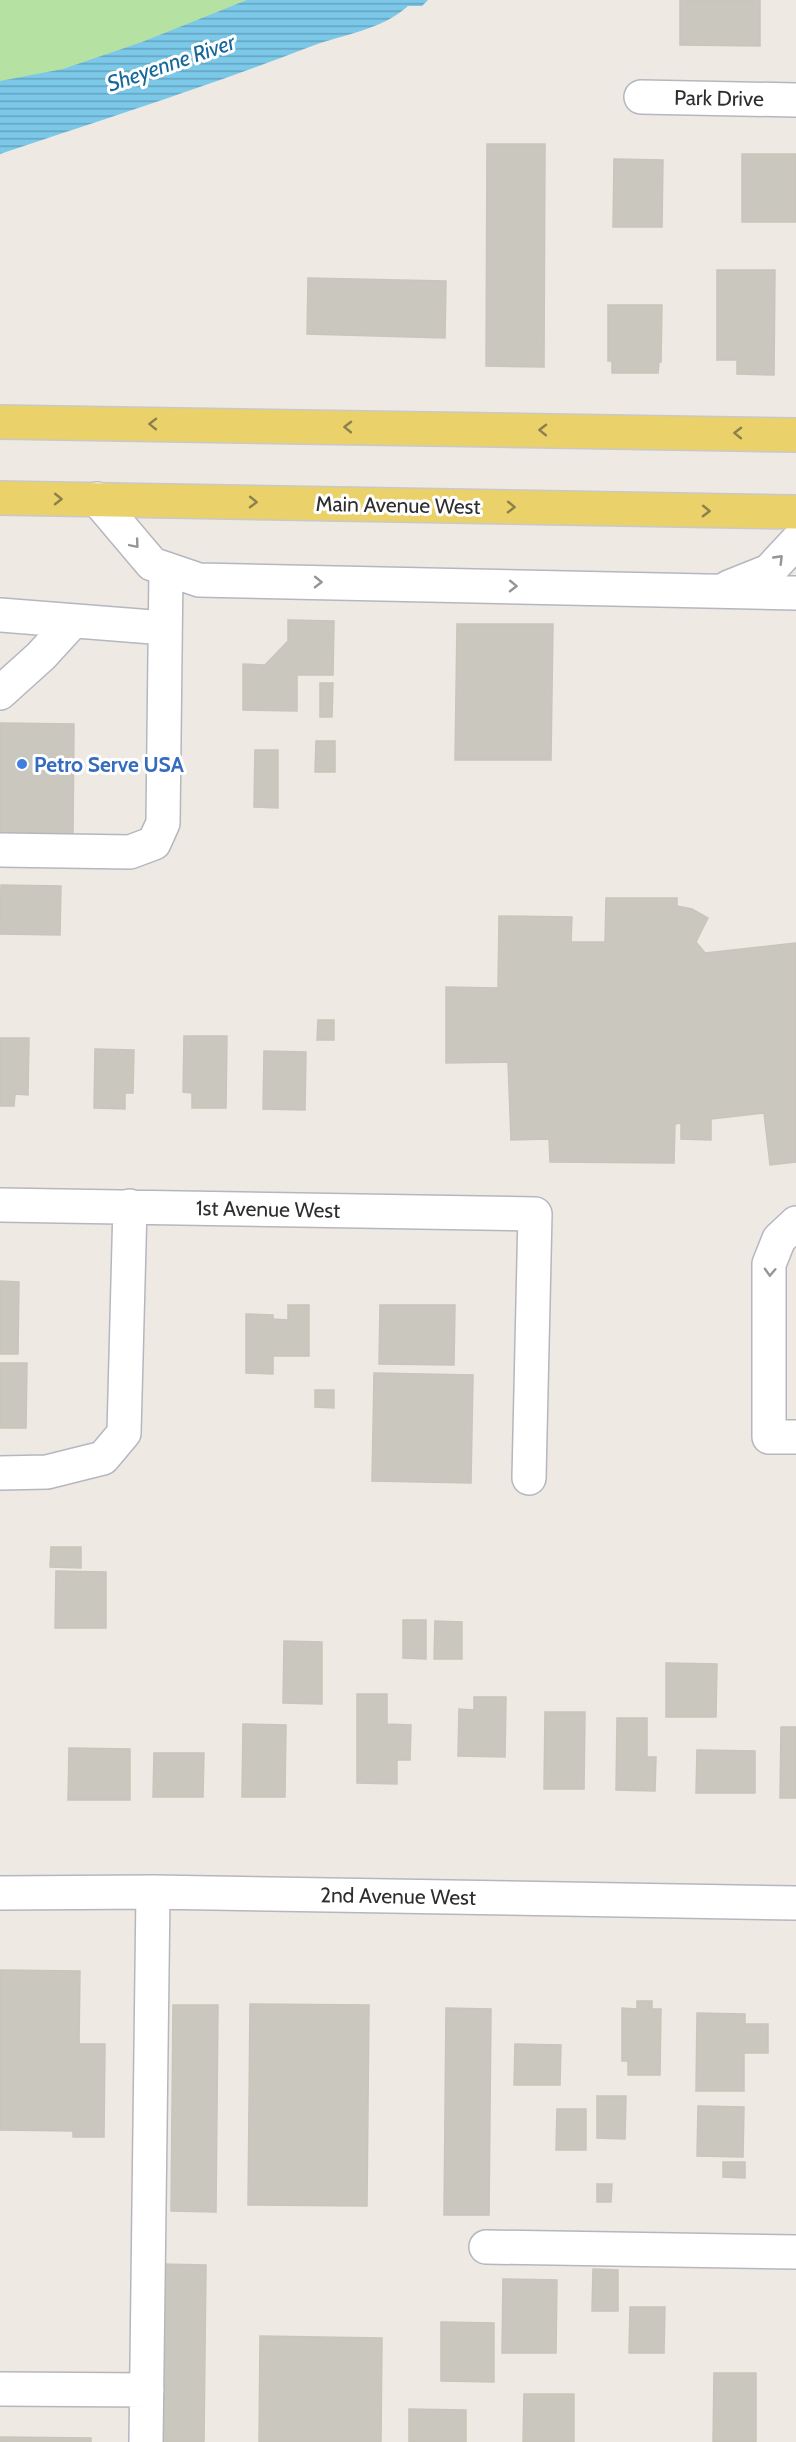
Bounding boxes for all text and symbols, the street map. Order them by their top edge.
water label: Sheyenne River [103,28,240,98]
street label: Park Drive [674,85,764,111]
one-way arrow [148,418,157,431]
one-way arrow [343,421,352,433]
one-way arrow [538,424,547,436]
one-way arrow [733,427,742,440]
street label: Main Avenue West [315,491,481,519]
one-way arrow [54,493,63,505]
one-way arrow [249,496,258,508]
one-way arrow [507,501,516,513]
one-way arrow [702,504,711,517]
one-way arrow [128,537,139,548]
one-way arrow [772,556,783,566]
one-way arrow [314,576,323,589]
one-way arrow [509,580,518,592]
place label: Petro Serve USA [34,752,185,777]
marker: Petro Serve USA [15,757,29,771]
street label: 1st Avenue West [196,1195,340,1223]
one-way arrow [763,1268,776,1277]
street label: 2nd Avenue West [320,1882,476,1910]

